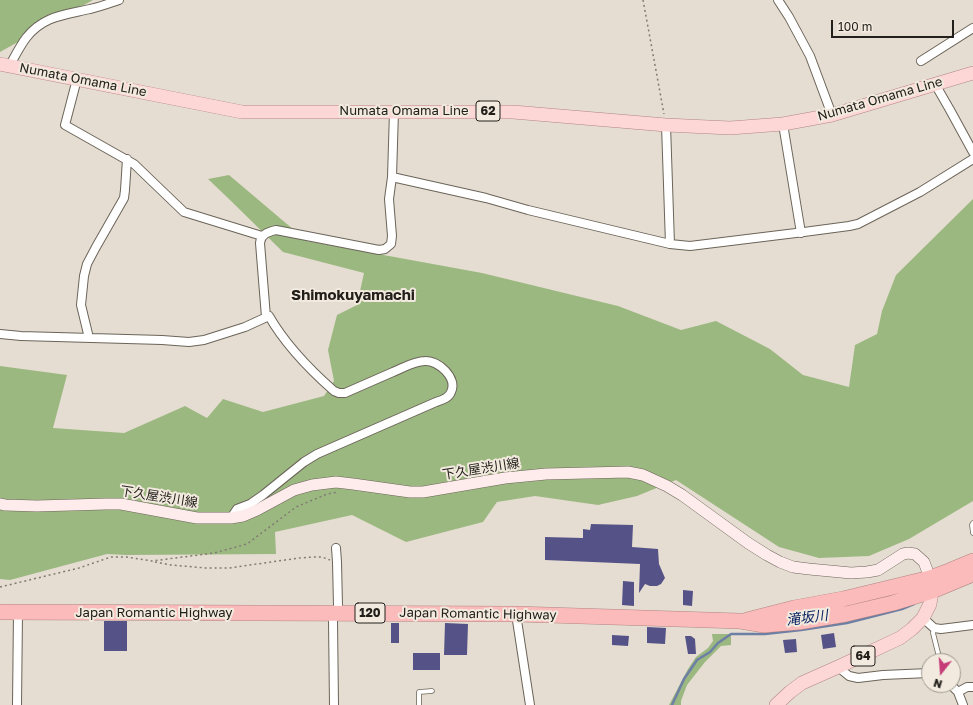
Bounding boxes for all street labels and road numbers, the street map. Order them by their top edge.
street label: Numata Omama Line [18,60,148,100]
street label: Numata Omama Line [816,74,944,124]
road number: 62 [476,101,500,121]
street label: Numata Omama Line [339,103,469,119]
street label: 下久屋渋川線 [441,455,521,483]
street label: 下久屋渋川線 [119,483,199,511]
road number: 120 [355,603,385,623]
street label: Japan Romantic Highway [75,605,233,621]
street label: Japan Romantic Highway [399,605,557,623]
road number: 64 [851,646,875,666]

